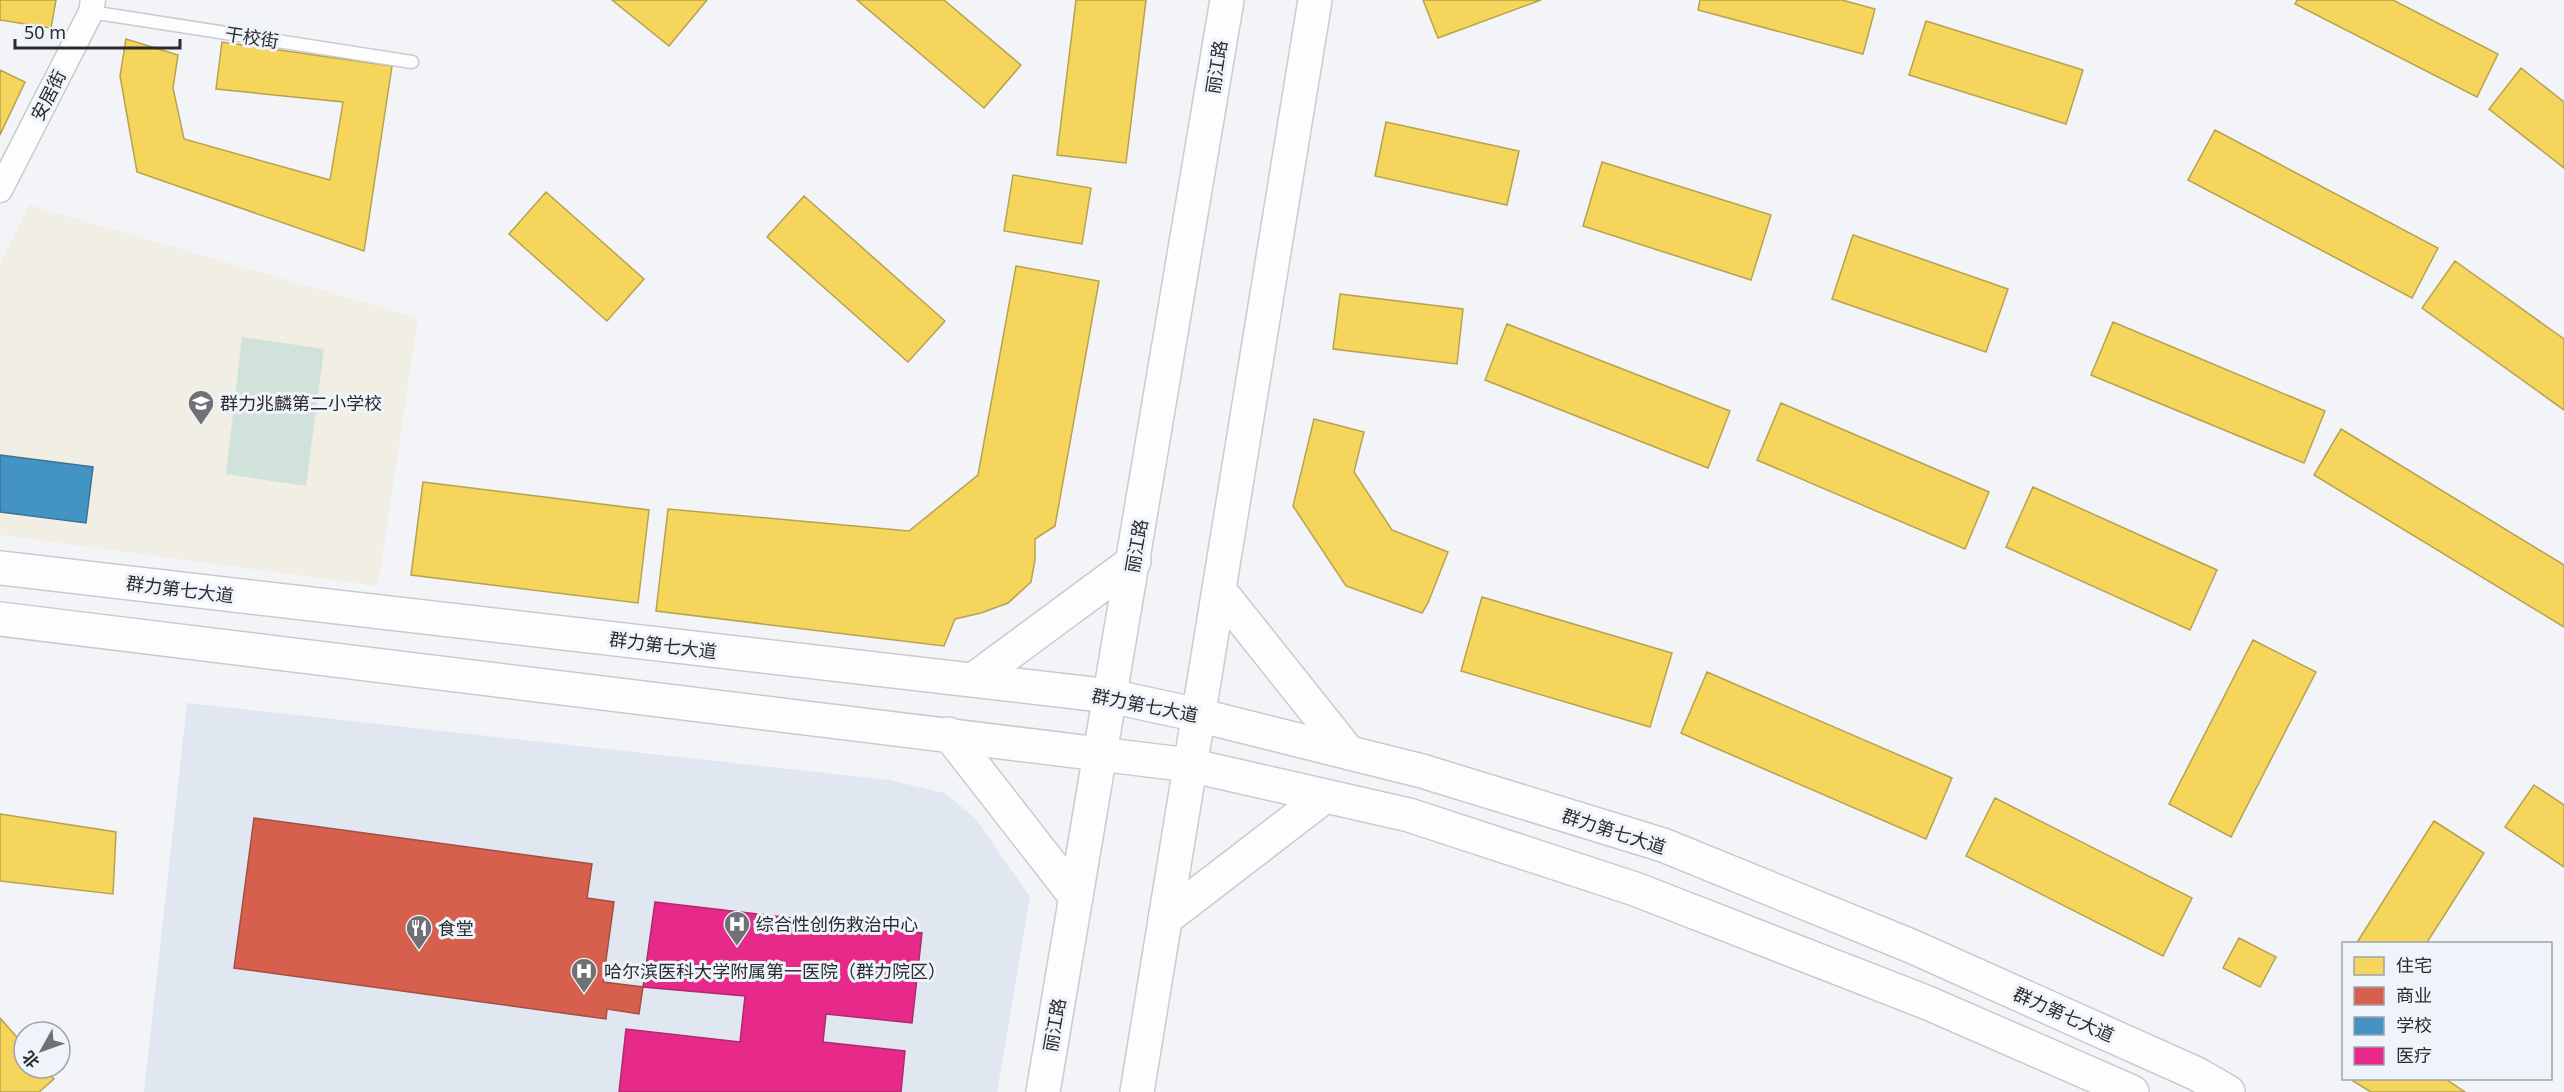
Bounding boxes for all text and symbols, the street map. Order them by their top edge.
scale bar [15,12,180,50]
text: 50 m [24,20,66,44]
street label: 干校街 [223,21,281,53]
street label: 丽江路 [1200,38,1232,96]
street label: 安居街 [25,65,71,125]
school or university icon: 群力兆麟第二小学校 [186,388,216,426]
place label: 群力兆麟第二小学校 [220,391,382,415]
street label: 丽江路 [1119,517,1153,575]
street label: 群力第七大道 [125,571,235,607]
street label: 群力第七大道 [608,627,718,663]
street label: 群力第七大道 [1090,683,1200,727]
street label: 群力第七大道 [1559,803,1669,859]
hospital icon: 综合性创伤救治中心 [722,909,752,947]
place label: 综合性创伤救治中心 [756,912,918,936]
restaurant icon: 食堂 [404,913,434,951]
place label: 食堂 [438,916,474,940]
legend [2342,942,2552,1080]
text: 住宅 [2396,953,2432,977]
hospital icon: 哈尔滨医科大学附属第一医院（群力院区） [569,956,599,994]
place label: 哈尔滨医科大学附属第一医院（群力院区） [604,959,946,983]
street label: 群力第七大道 [2010,981,2118,1047]
text: 商业 [2396,983,2432,1007]
street label: 丽江路 [1037,996,1071,1054]
text: 学校 [2396,1013,2432,1037]
north arrow [12,1020,72,1080]
text: 医疗 [2396,1043,2432,1067]
text: 北 [17,1046,44,1073]

